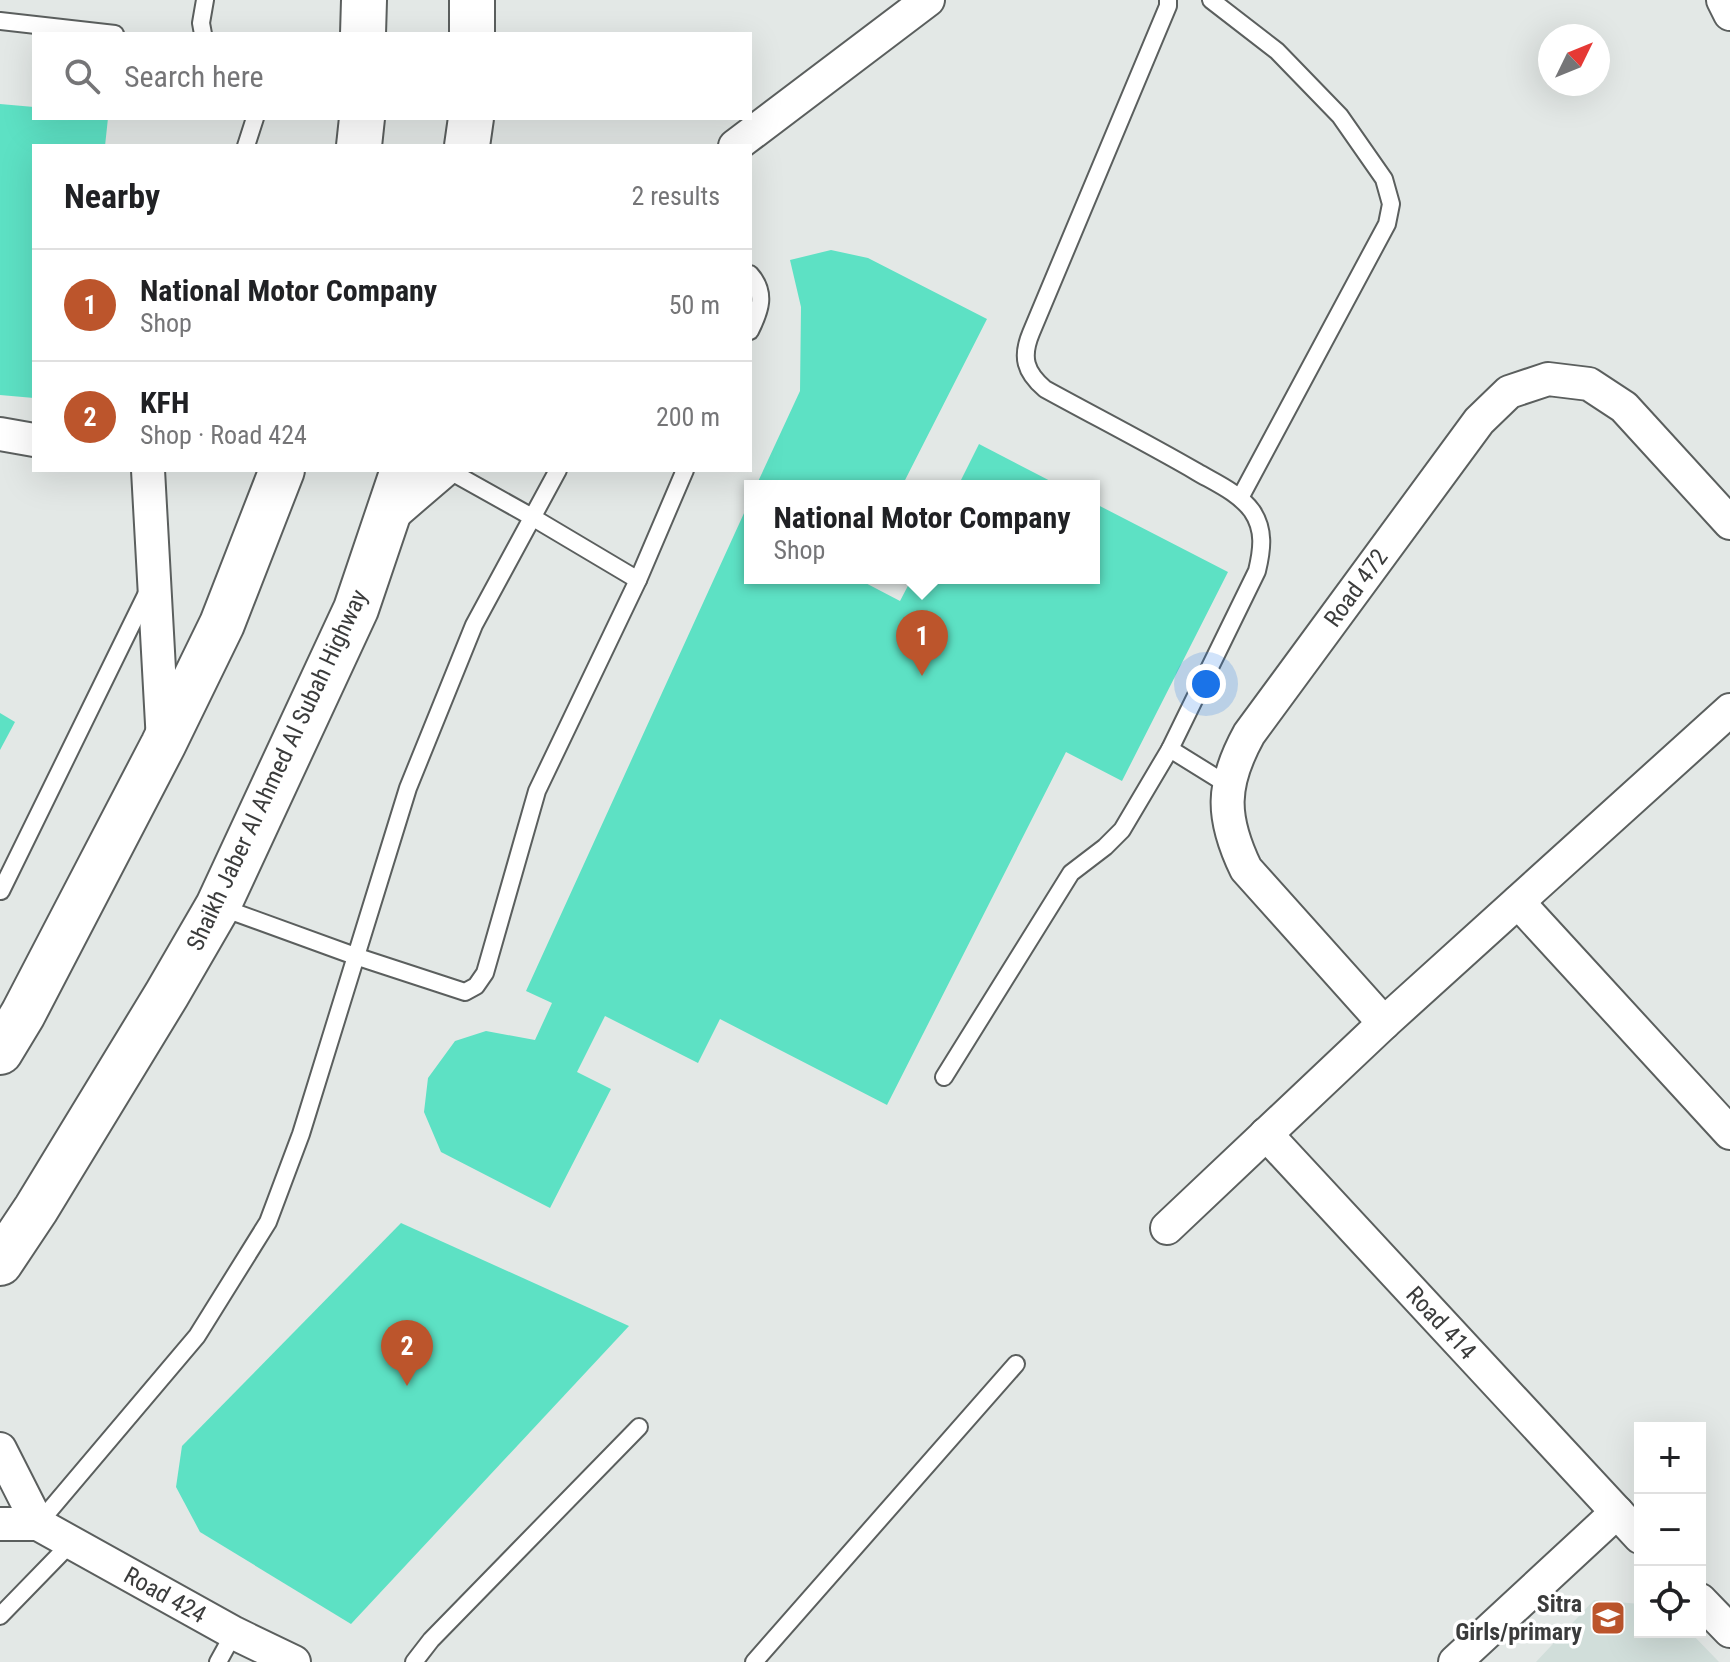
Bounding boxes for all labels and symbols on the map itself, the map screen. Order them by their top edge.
north arrow [1538,24,1610,96]
street label: Road 472 [1318,544,1394,632]
street label: Shaikh Jaber Al Ahmed Al Subah Highway [181,585,373,955]
pin: 1 [896,610,948,676]
your location [1186,664,1226,704]
street label: Road 414 [1400,1281,1482,1365]
pin: 2 [381,1320,433,1386]
street label: Road 424 [119,1561,211,1629]
place label: Sitra Girls/primary [1455,1590,1582,1646]
school or university icon: Sitra Girls/primary [1589,1599,1627,1637]

